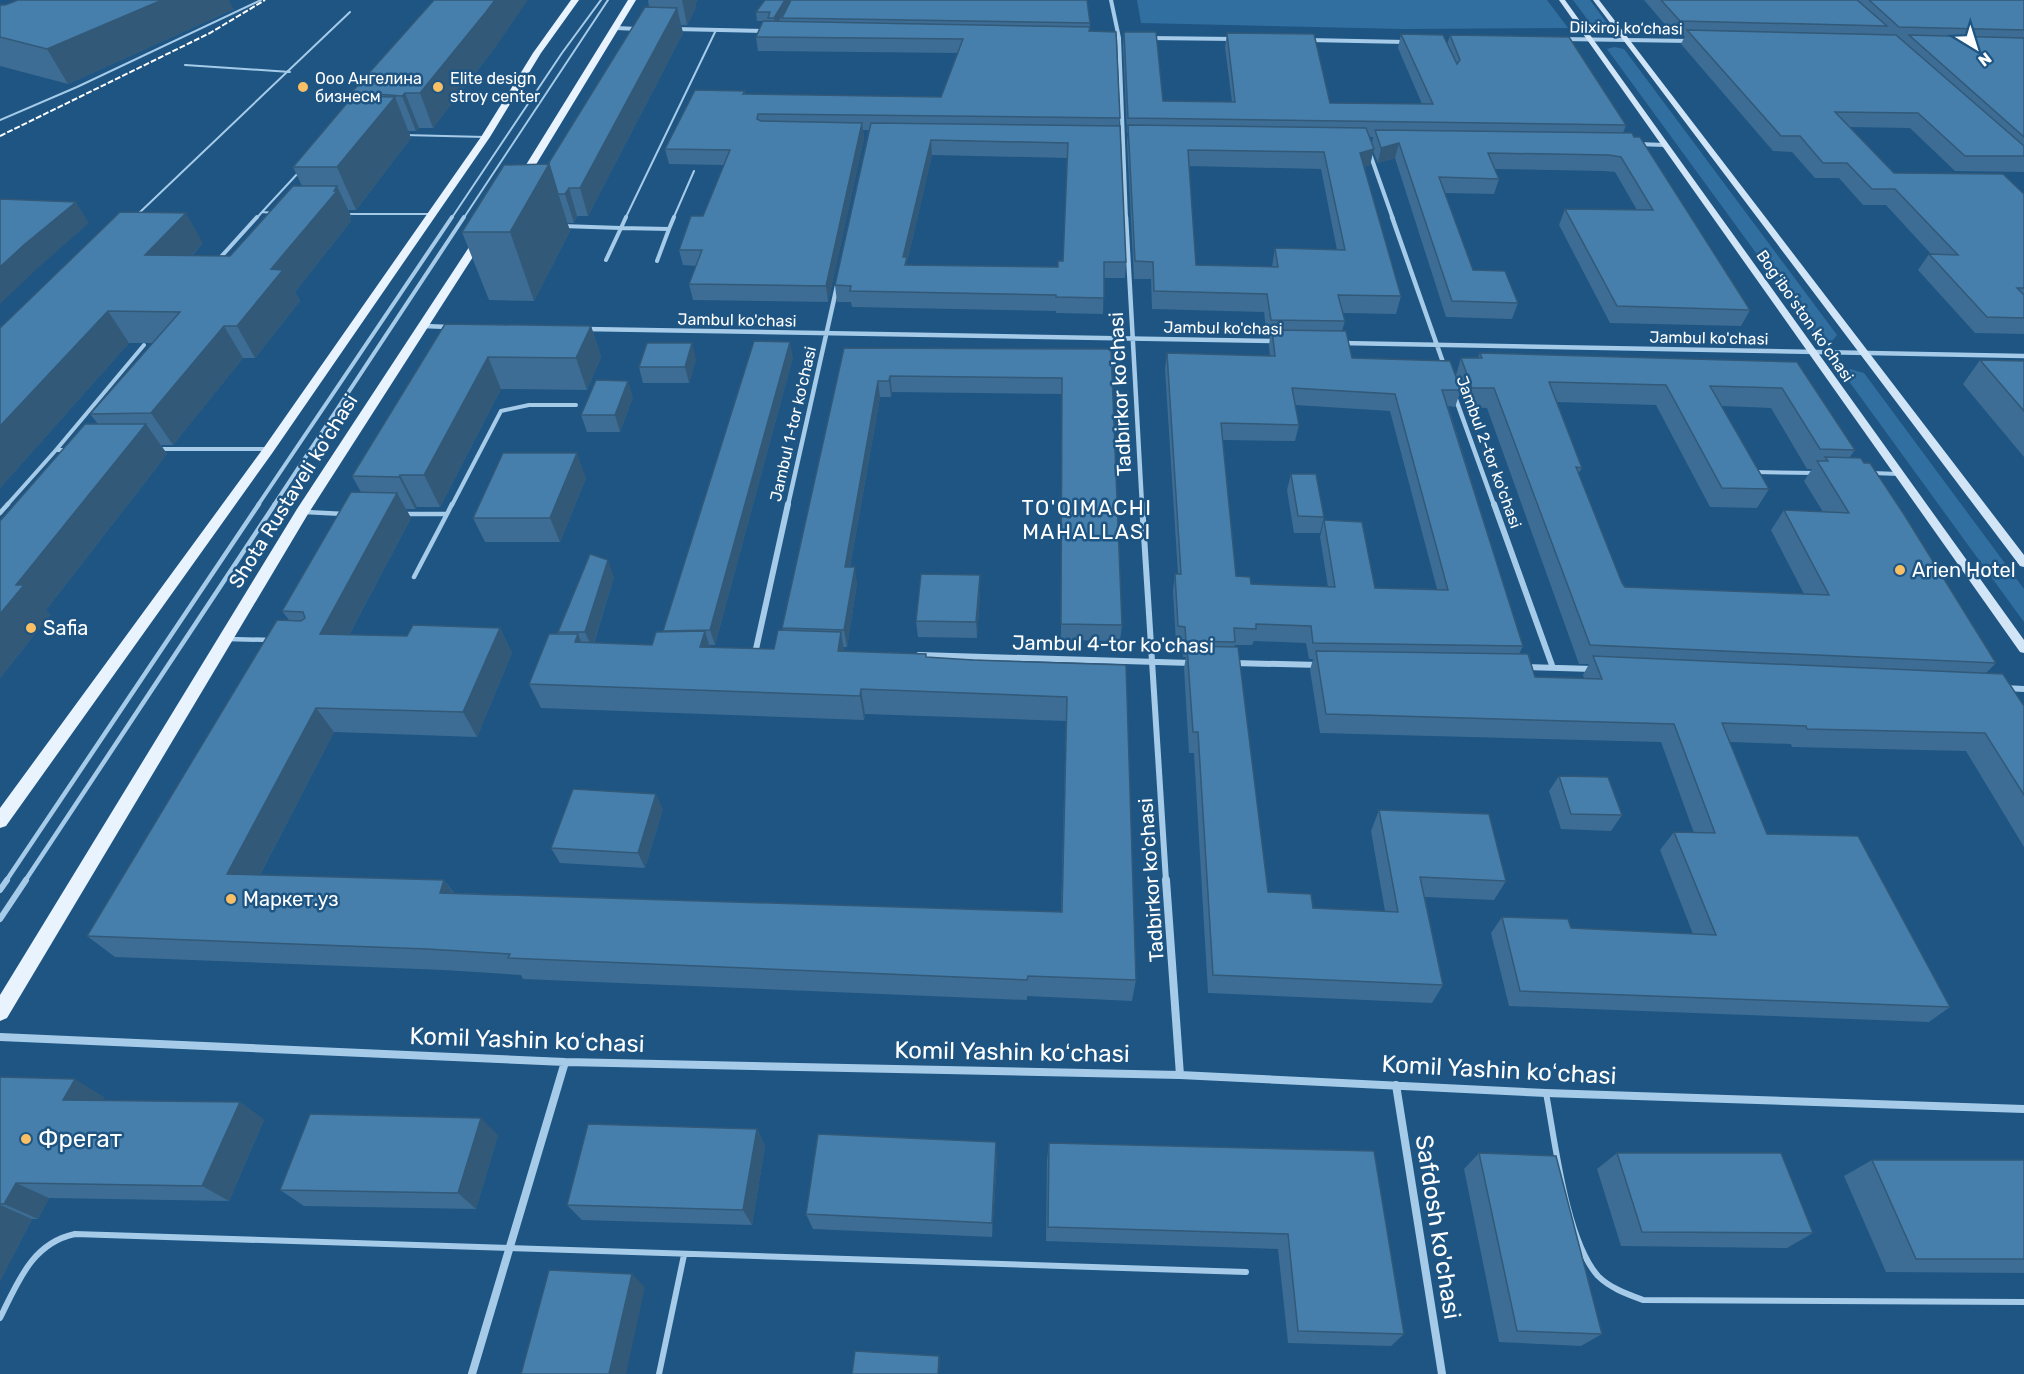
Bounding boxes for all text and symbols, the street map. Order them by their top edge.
street label: Dilxiroj ko‘chasi [1569,18,1683,38]
north arrow [1946,18,2006,78]
text: N [1975,48,1995,70]
place label: Ооо Ангелина бизнесм [315,69,422,106]
place label: Elite design stroy center [450,69,540,106]
marker: Ооо Ангелина бизнесм [296,80,310,94]
marker: Elite design stroy center [431,80,445,94]
street label: Bogʻiboʻston koʻchasi [1752,247,1858,385]
street label: Jambul ko'chasi [677,309,797,331]
street label: Tadbirkor ko'chasi [1104,311,1136,477]
street label: Jambul ko'chasi [1163,317,1283,339]
street label: Jambul ko'chasi [1649,327,1769,349]
street label: Jambul 1-tor ko'chasi [766,345,820,503]
street label: Jambul 2-tor ko'chasi [1453,373,1525,531]
street label: Shota Rustaveli ko'chasi [223,390,363,592]
district label: TO'QIMACHI MAHALLASI [1022,495,1152,544]
place label: Arien Hotel [1912,558,2016,582]
marker: Arien Hotel [1893,563,1907,577]
place label: Safia [43,616,88,640]
marker: Safia [24,621,38,635]
street label: Jambul 4-tor ko'chasi [1012,630,1214,658]
street label: Tadbirkor ko'chasi [1133,797,1169,963]
place label: Маркет.уз [243,887,339,911]
marker: Маркет.уз [224,892,238,906]
street label: Komil Yashin koʻchasi [409,1022,645,1058]
street label: Komil Yashin koʻchasi [894,1036,1130,1068]
street label: Komil Yashin koʻchasi [1381,1050,1617,1090]
place label: Фрегат [38,1125,122,1153]
marker: Фрегат [19,1132,33,1146]
street label: Safdosh ko'chasi [1410,1133,1466,1321]

